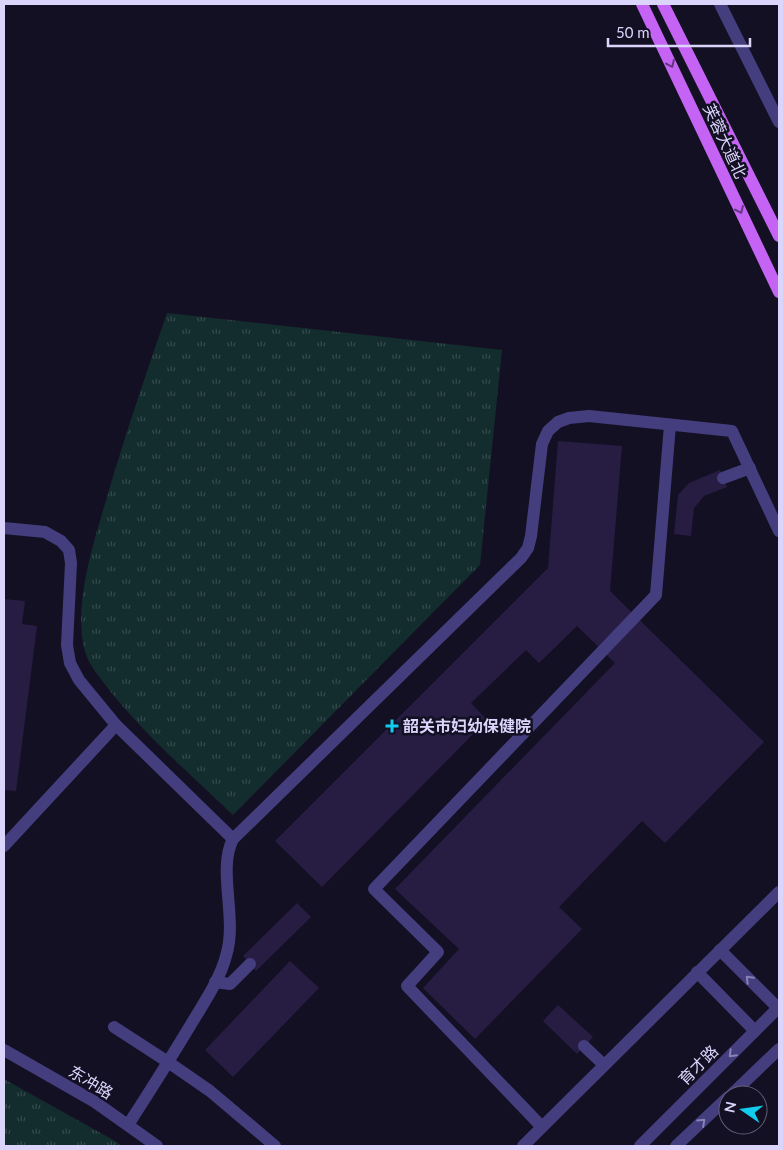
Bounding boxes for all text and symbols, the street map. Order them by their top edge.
scale bar [608,15,750,47]
text: 50 m [616,23,650,41]
one-way arrow [664,58,674,67]
street label: 芙蓉大道北 [700,101,751,181]
one-way arrow [734,205,745,214]
place label: 韶关市妇幼保健院 [403,716,531,735]
marker: 韶关市妇幼保健院 [385,719,399,733]
one-way arrow [746,976,755,985]
street label: 育才路 [674,1041,721,1088]
one-way arrow [729,1048,738,1057]
street label: 东冲路 [66,1061,117,1102]
north arrow [718,1085,768,1135]
text: N [720,1100,739,1114]
one-way arrow [697,1119,706,1128]

